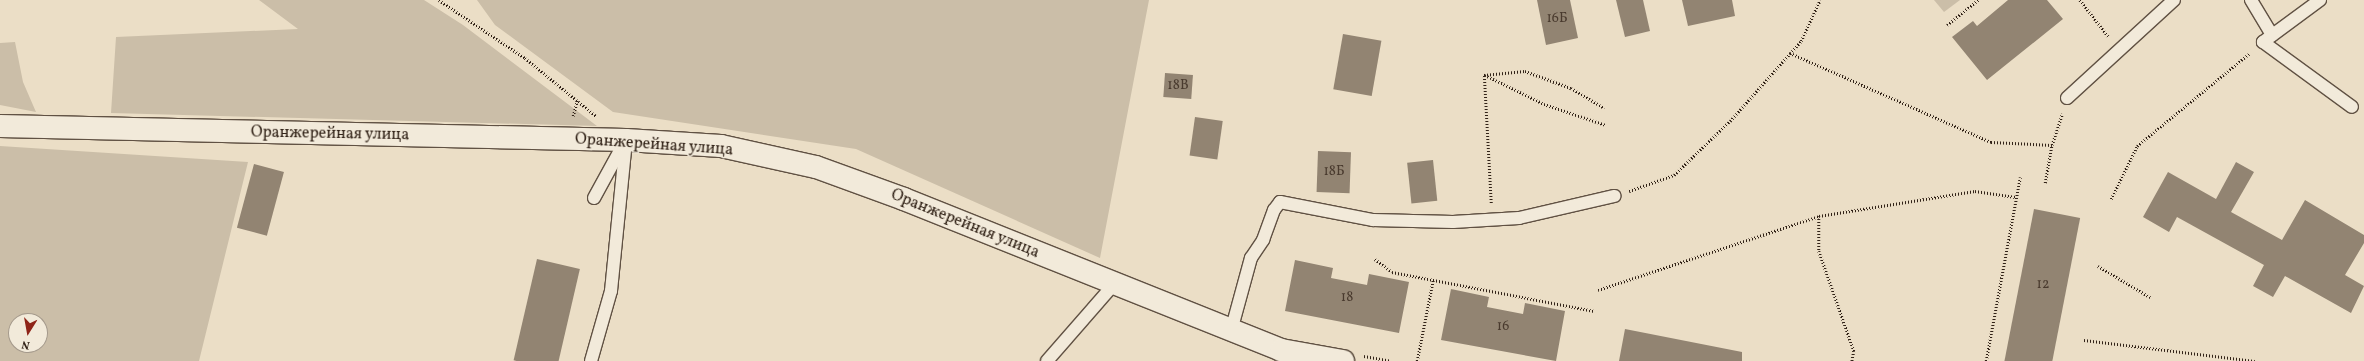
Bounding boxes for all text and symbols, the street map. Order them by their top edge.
house number: 16Б [1546,11,1568,27]
house number: 18В [1167,78,1189,94]
street label: Оранжерейная улица [250,123,410,145]
street label: Оранжерейная улица [574,130,734,160]
house number: 18Б [1323,164,1345,180]
street label: Оранжерейная улица [888,185,1042,263]
house number: 12 [2037,277,2049,293]
house number: 18 [1341,290,1353,306]
north arrow [8,313,48,353]
house number: 16 [1497,319,1509,335]
text: N [20,336,31,352]

